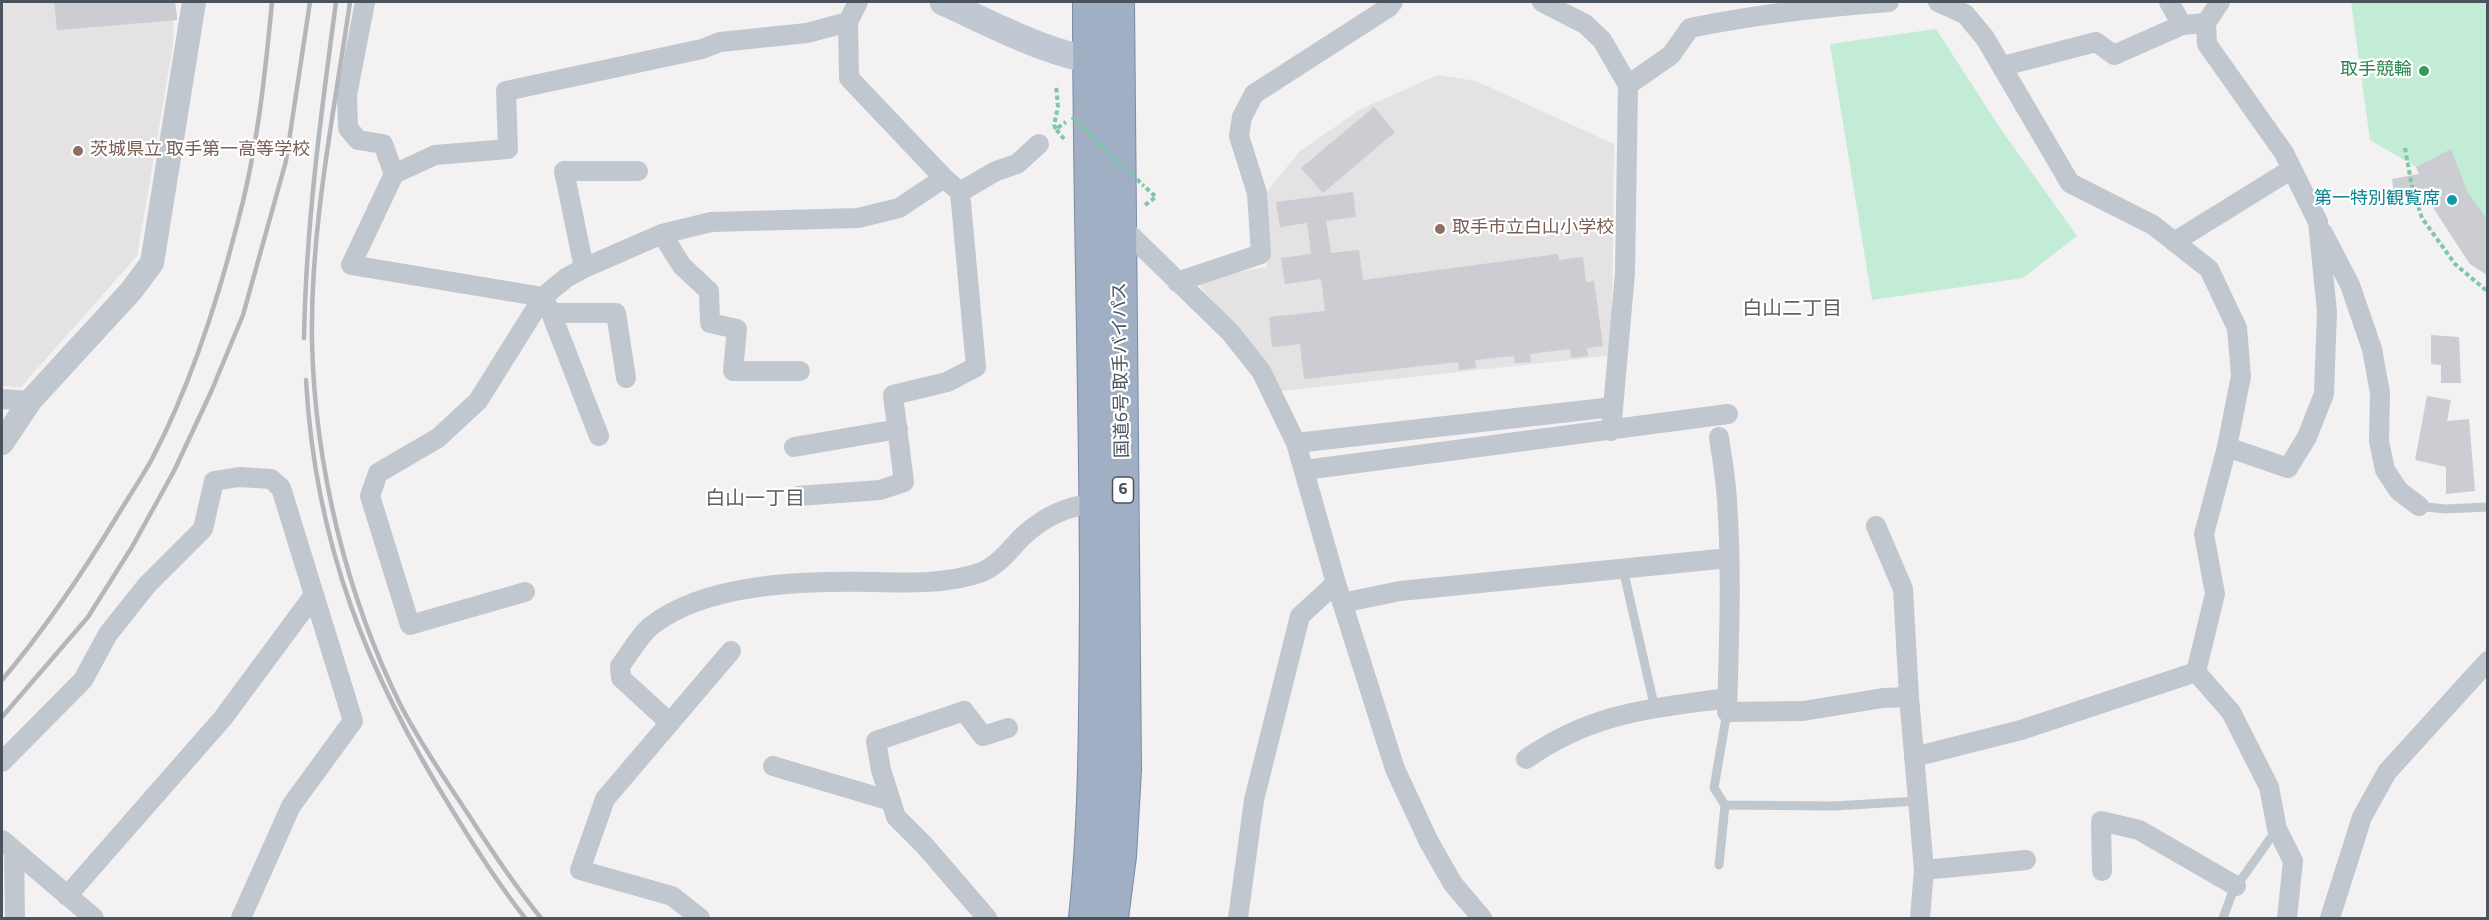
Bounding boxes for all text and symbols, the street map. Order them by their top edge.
place label: 取手競輪 [2340,60,2412,82]
marker: 取手競輪 [2417,64,2431,78]
place label: 茨城県立 取手第一高等学校 [90,140,310,162]
marker: 茨城県立 取手第一高等学校 [71,144,85,158]
place label: 第一特別観覧席 [2314,189,2440,211]
marker: 第一特別観覧席 [2445,193,2459,207]
place label: 取手市立白山小学校 [1452,218,1614,240]
marker: 取手市立白山小学校 [1433,222,1447,236]
street label: 国道6号 取手バイパス [1110,282,1134,458]
district label: 白山二丁目 [1742,298,1842,322]
road number: 6 [1112,477,1134,503]
district label: 白山一丁目 [705,488,805,512]

